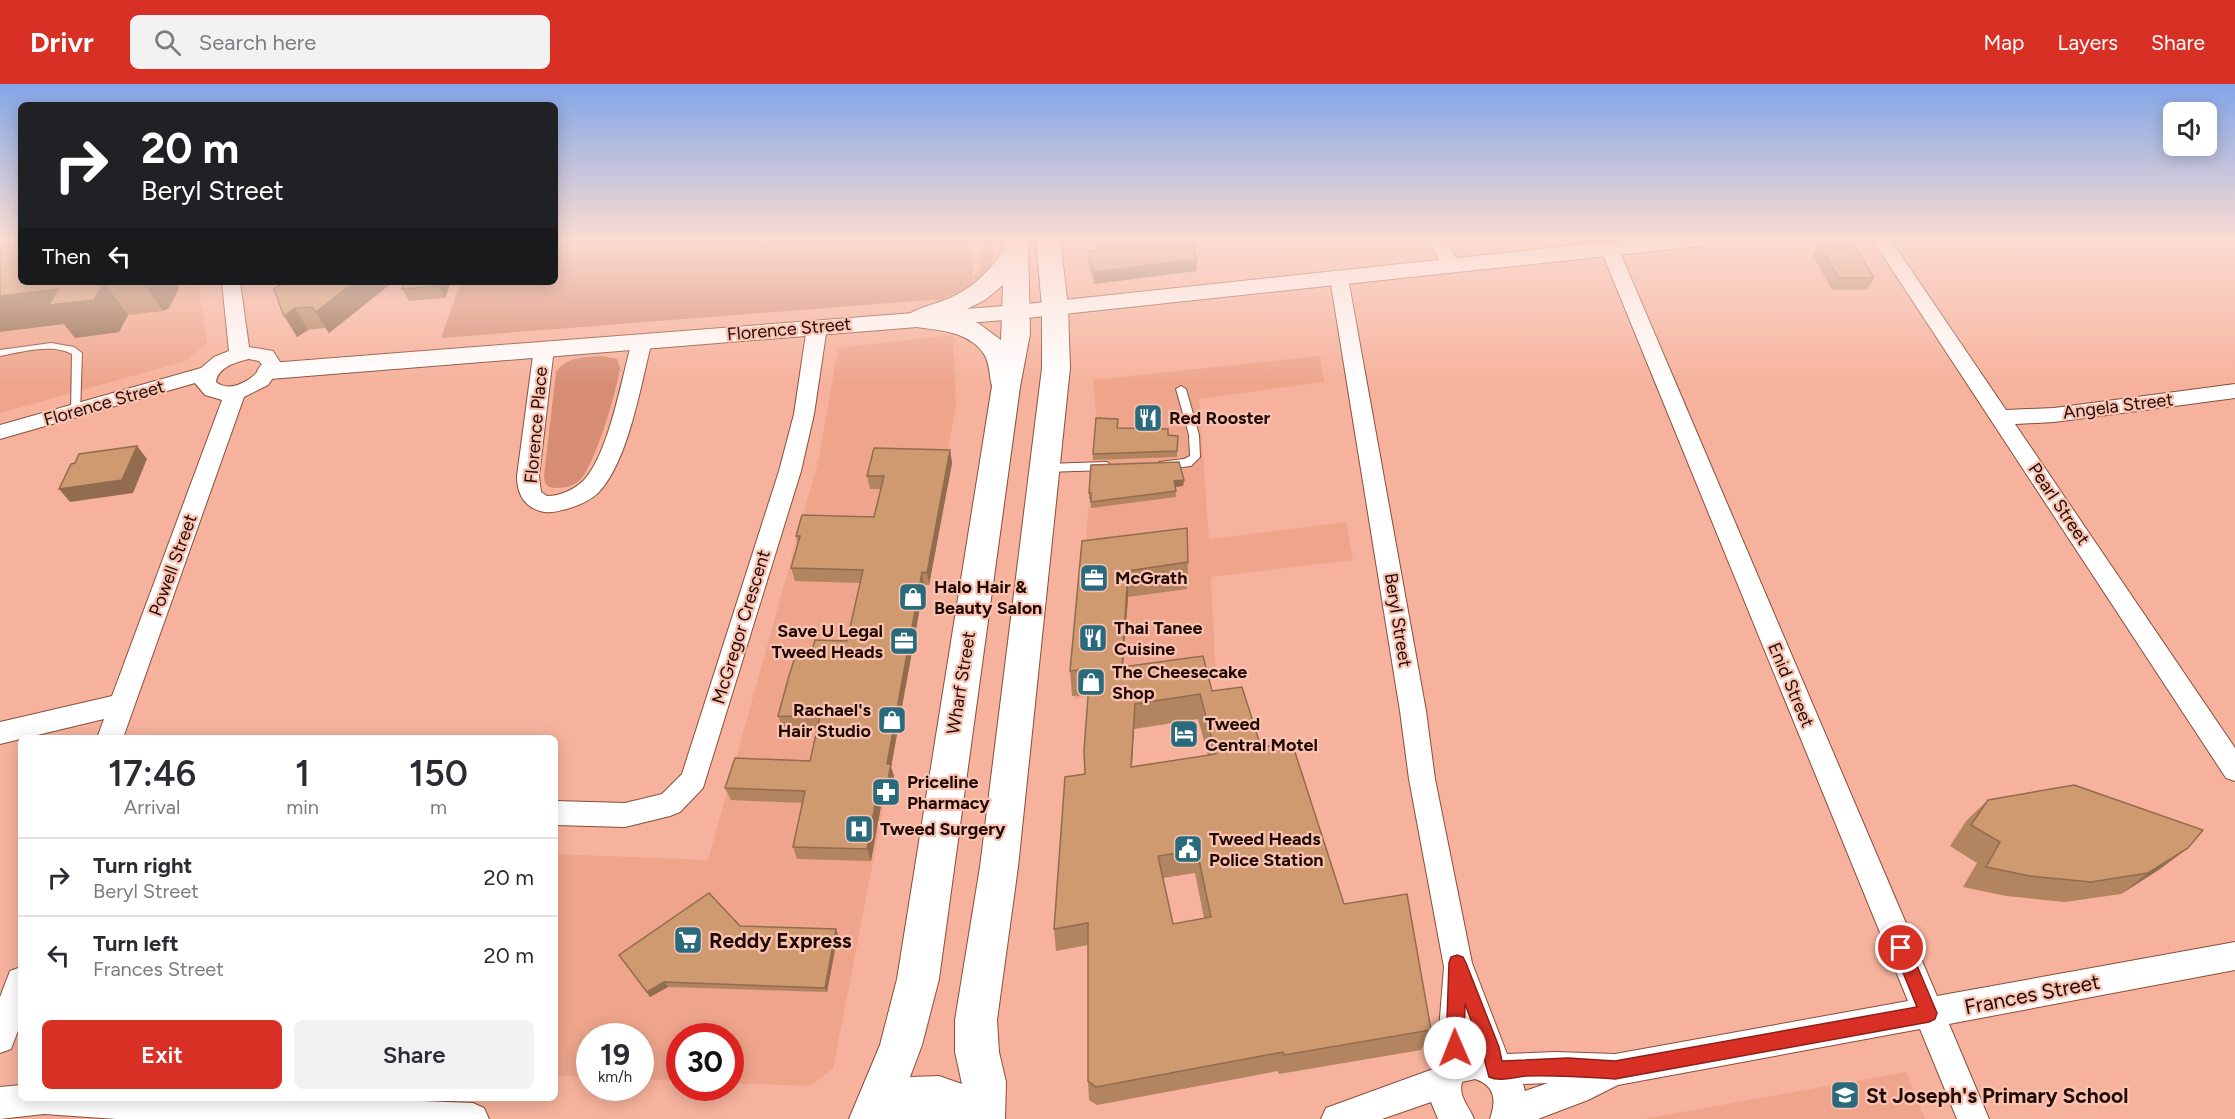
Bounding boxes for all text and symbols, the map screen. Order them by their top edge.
search box [130,15,550,69]
text: Drivr [30,25,94,59]
icon: search [151,26,184,59]
text: Search here [199,29,316,56]
text: Map [1984,30,2024,55]
text: Layers [2057,30,2118,55]
text: Share [2151,30,2205,55]
map controls [2163,102,2217,156]
button: sound [2163,102,2217,156]
text: 20 m [141,123,239,174]
icon: right [42,126,120,204]
text: Beryl Street [141,174,284,207]
icon: left [103,240,136,273]
text: Then [42,243,91,270]
street label: Florence Street [726,313,852,345]
street label: Florence Place [520,365,552,484]
street label: Florence Street [41,375,167,431]
street label: Angela Street [2062,388,2174,424]
restaurant icon: Red Rooster [1132,402,1164,434]
place label: Red Rooster [1169,407,1271,429]
street label: Pearl Street [2024,459,2095,549]
street label: Powell Street [144,511,202,619]
street label: McGregor Crescent [707,547,775,707]
office icon: McGrath [1078,562,1110,594]
place label: McGrath [1115,567,1188,589]
street label: Beryl Street [1380,571,1416,669]
place label: Halo Hair & Beauty Salon [934,576,1042,619]
shop icon: Halo Hair & Beauty Salon [897,581,929,613]
place label: Thai Tanee Cuisine [1114,617,1202,660]
place label: Save U Legal Tweed Heads [771,620,884,663]
restaurant icon: Thai Tanee Cuisine [1077,622,1109,654]
office icon: Save U Legal Tweed Heads [888,625,920,657]
street label: Wharf Street [942,630,980,736]
street label: Enid Street [1763,639,1819,731]
place label: The Cheesecake Shop [1112,661,1247,704]
shop icon: The Cheesecake Shop [1075,666,1107,698]
place label: Rachael's Hair Studio [778,699,872,742]
shop icon: Rachael's Hair Studio [876,704,908,736]
place label: Tweed Central Motel [1205,713,1318,756]
hotel icon: Tweed Central Motel [1168,718,1200,750]
text: 17:46 [108,752,196,795]
text: 1 [295,752,310,795]
text: 150 [409,752,468,795]
place label: Priceline Pharmacy [907,771,990,814]
pharmacy icon: Priceline Pharmacy [870,776,902,808]
text: Arrival [124,795,180,819]
text: min [286,795,319,819]
text: m [430,795,447,819]
hospital icon: Tweed Surgery [843,813,875,845]
place label: Tweed Surgery [880,818,1006,840]
place label: Tweed Heads Police Station [1209,828,1324,871]
public building icon: Tweed Heads Police Station [1172,833,1204,865]
text: Turn right [93,852,192,879]
icon: right [42,861,75,894]
text: 20 m [483,864,534,891]
text: Beryl Street [93,879,199,903]
pin [1875,922,1926,973]
supermarket icon: Reddy Express [672,924,704,956]
place label: Reddy Express [709,928,852,953]
text: Turn left [93,930,179,957]
icon: arrive [1884,931,1917,964]
icon: left [42,939,75,972]
text: 20 m [483,942,534,969]
text: Frances Street [93,957,224,981]
street label: Frances Street [1962,969,2102,1019]
position arrow [1423,1016,1487,1080]
button: Exit [42,1020,282,1089]
button: Share [294,1020,534,1089]
speed limit sign: 30 [666,1023,744,1101]
text: 19 [600,1036,630,1073]
text: km/h [598,1068,632,1086]
school or university icon: St Joseph's Primary School [1829,1079,1861,1111]
place label: St Joseph's Primary School [1866,1083,2128,1108]

